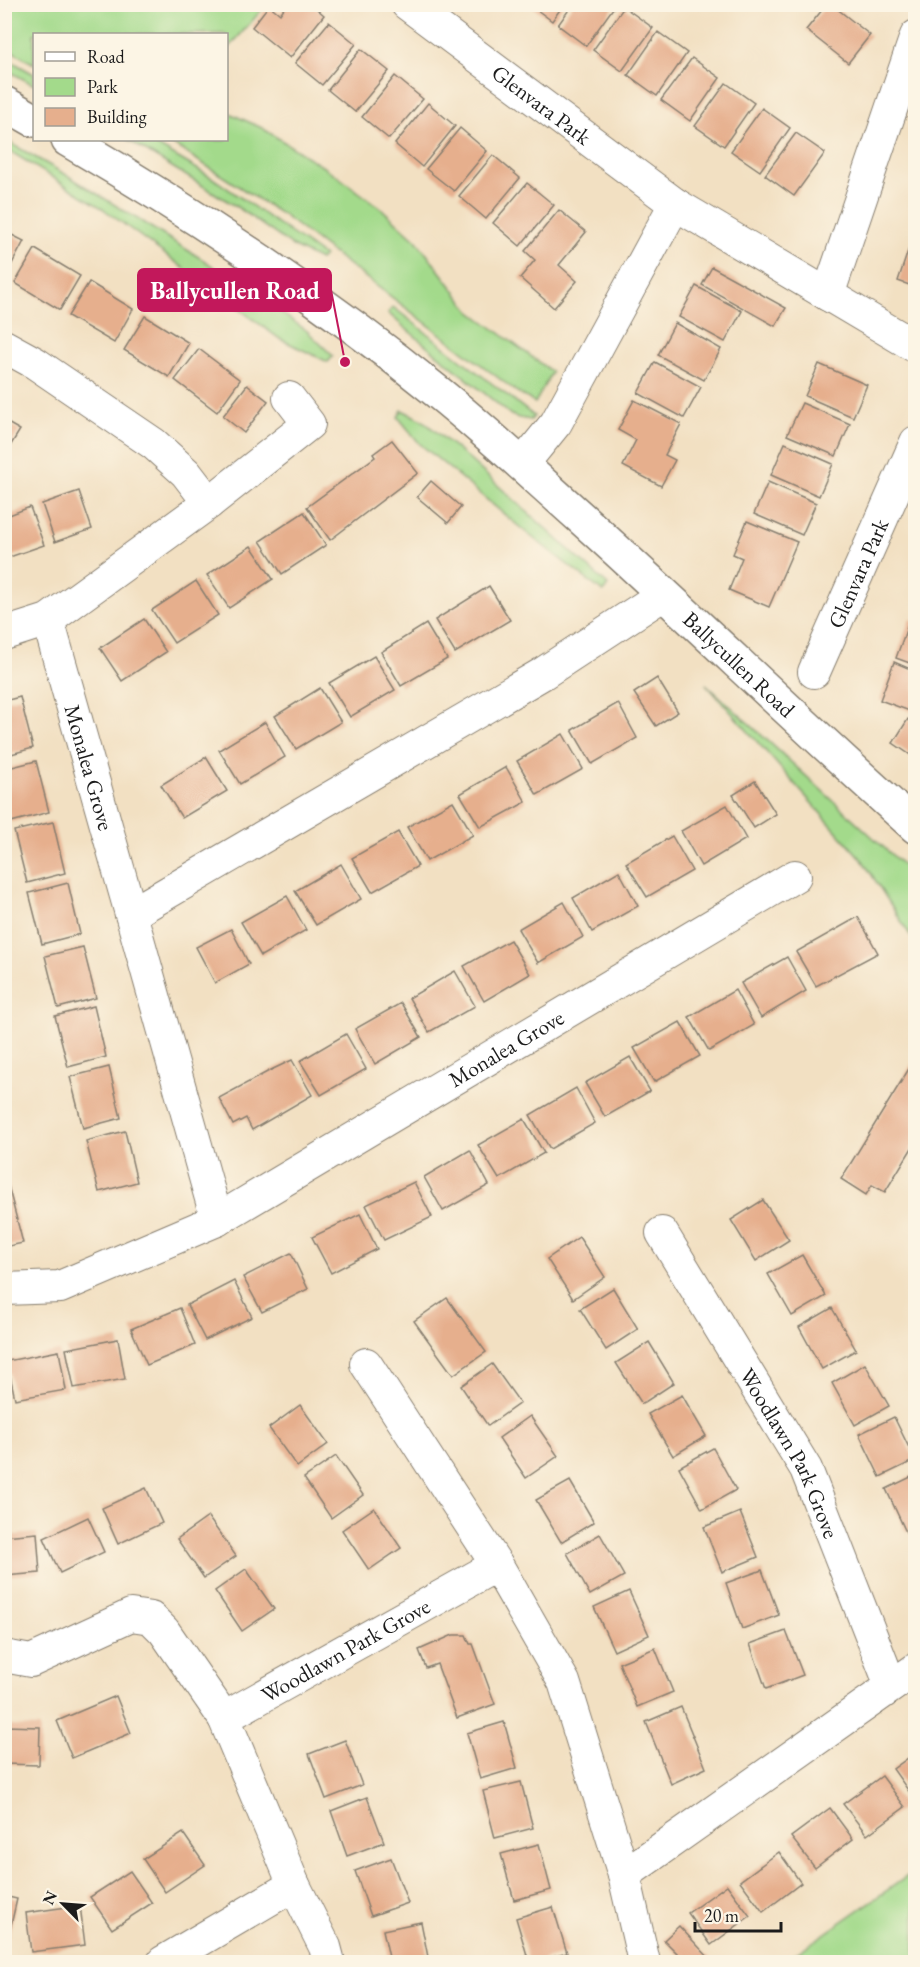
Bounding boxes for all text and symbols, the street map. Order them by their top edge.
legend [33,33,228,141]
text: Road [87,45,126,68]
street label: Glenvara Park [486,58,598,152]
text: Park [87,75,118,98]
text: Building [87,105,147,128]
callout: Ballycullen Road [138,269,331,311]
text: Ballycullen Road [150,275,321,307]
street label: Glenvara Park [821,513,895,633]
street label: Ballycullen Road [677,605,802,724]
street label: Monalea Grove [58,701,121,834]
street label: Monalea Grove [443,1002,569,1094]
street label: Woodlawn Park Grove [733,1362,846,1543]
street label: Woodlawn Park Grove [256,1591,435,1709]
north arrow [33,1874,93,1934]
text: N [38,1888,62,1908]
scale bar [695,1895,780,1933]
text: 20 m [704,1904,739,1927]

